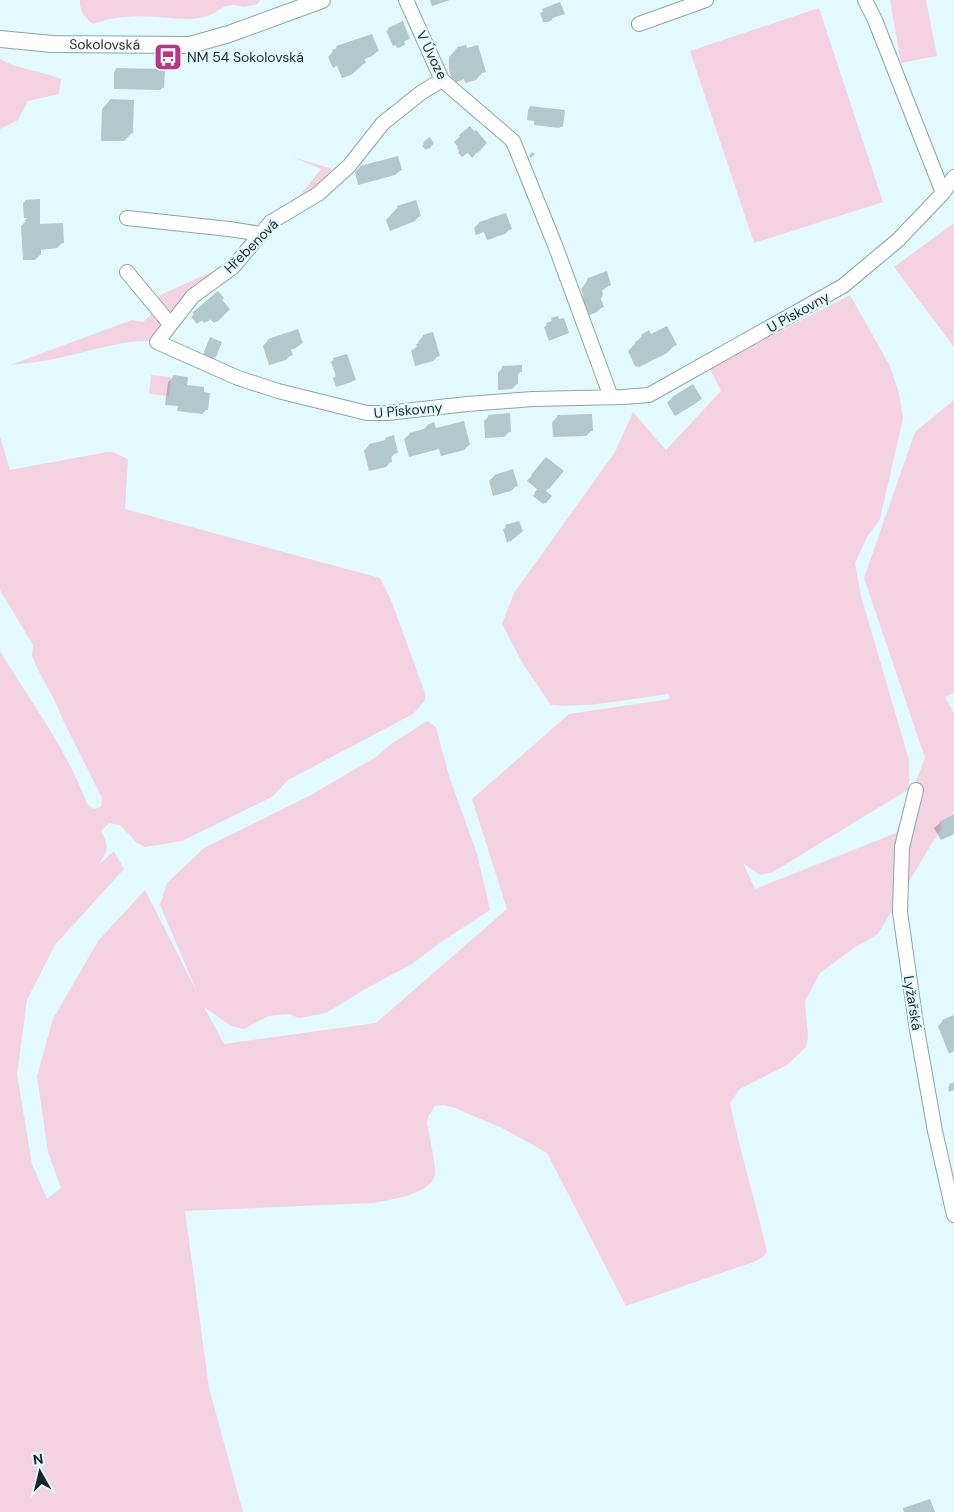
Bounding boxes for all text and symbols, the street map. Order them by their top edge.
street label: V Úvoze [413,28,451,82]
street label: Sokolovská [69,35,140,54]
bus stop icon: NM 54 Sokolovská [153,42,183,72]
place label: NM 54 Sokolovská [187,48,304,66]
street label: Hřebenová [220,215,282,277]
street label: U Pískovny [764,287,833,337]
street label: U Pískovny [373,398,443,422]
street label: Lyžařská [900,974,926,1032]
north arrow [15,1447,65,1497]
text: N [32,1450,45,1469]

